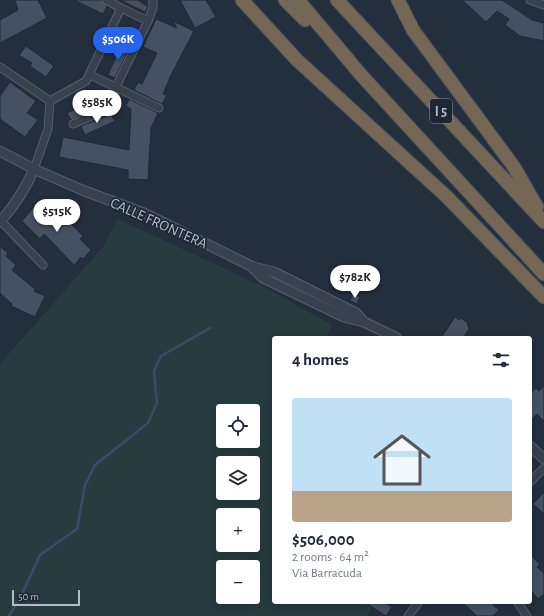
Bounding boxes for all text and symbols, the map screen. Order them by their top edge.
pin: $506K [90,27,146,61]
text: $506K [102,33,134,46]
pin: $585K [69,90,125,124]
text: $585K [81,96,113,109]
road number: I 5 [430,99,452,123]
street label: CALLE FRONTERA [108,195,210,252]
pin: $515K [29,199,85,233]
text: $515K [42,205,72,218]
pin: $782K [327,265,383,299]
text: $782K [339,271,371,284]
icon: filters [490,349,512,371]
text: 4 homes [292,351,349,368]
map controls [216,404,260,604]
button: locate [216,404,260,448]
icon: home [366,424,438,496]
button: layers [216,456,260,500]
button: + [216,508,260,552]
text: $506,000 [292,531,355,548]
text: 2 rooms · 64 m² [292,551,369,564]
button: − [216,560,260,604]
text: Via Barracuda [292,567,362,580]
scale bar [12,588,80,607]
text: 50 m [18,591,39,602]

